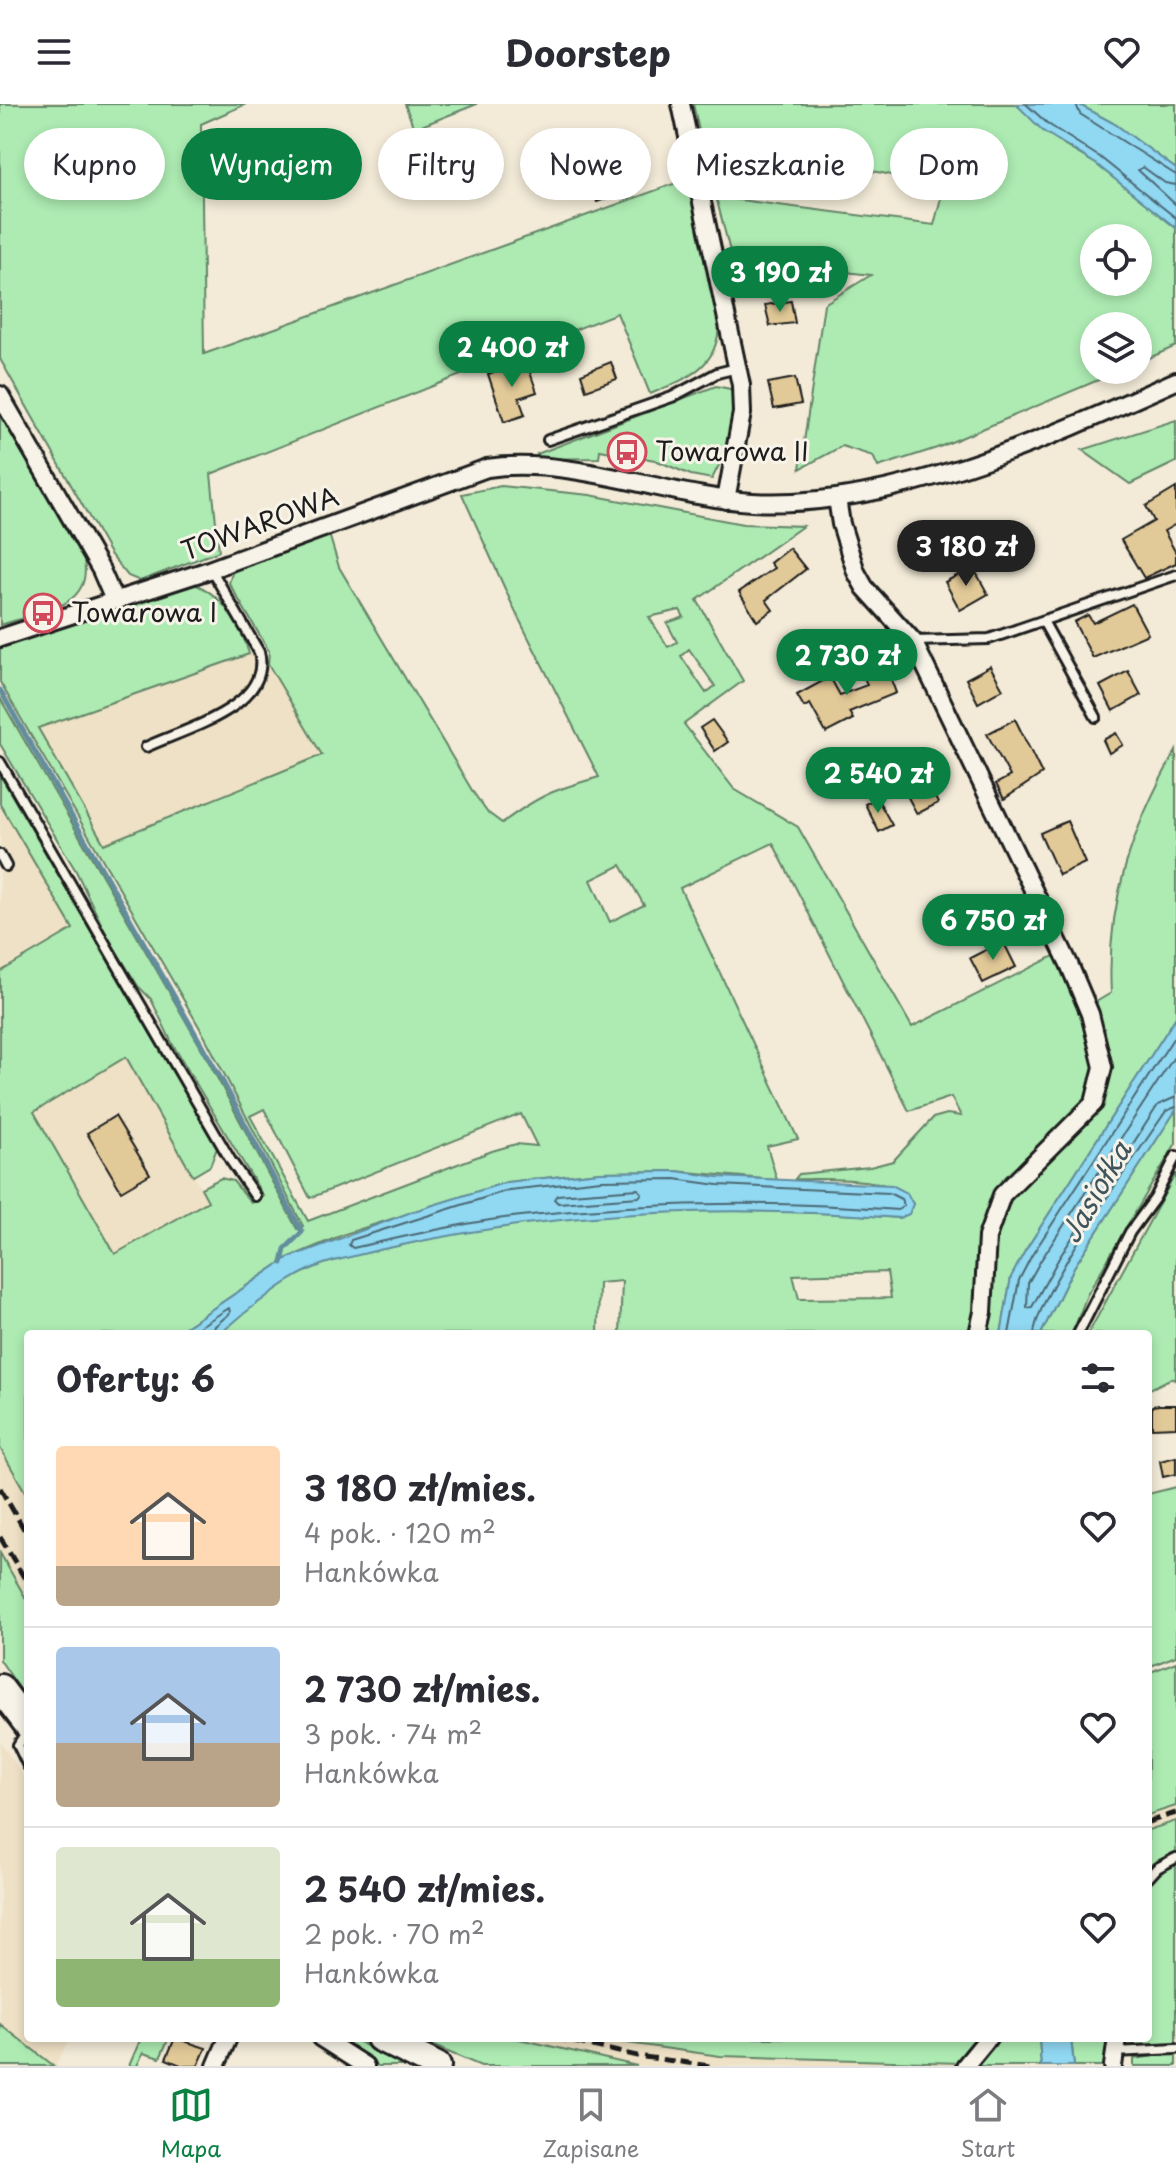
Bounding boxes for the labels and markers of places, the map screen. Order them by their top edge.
pin: 3 190 zł [697,246,863,314]
pin: 2 400 zł [429,321,595,389]
bus stop icon: Towarowa II [606,431,648,473]
place label: Towarowa II [655,431,809,470]
pin: 3 180 zł [883,520,1049,588]
bus stop icon: Towarowa I [22,592,64,634]
place label: Towarowa I [71,592,217,631]
pin: 2 730 zł [764,629,930,697]
pin: 2 540 zł [795,747,961,815]
pin: 6 750 zł [910,894,1076,962]

